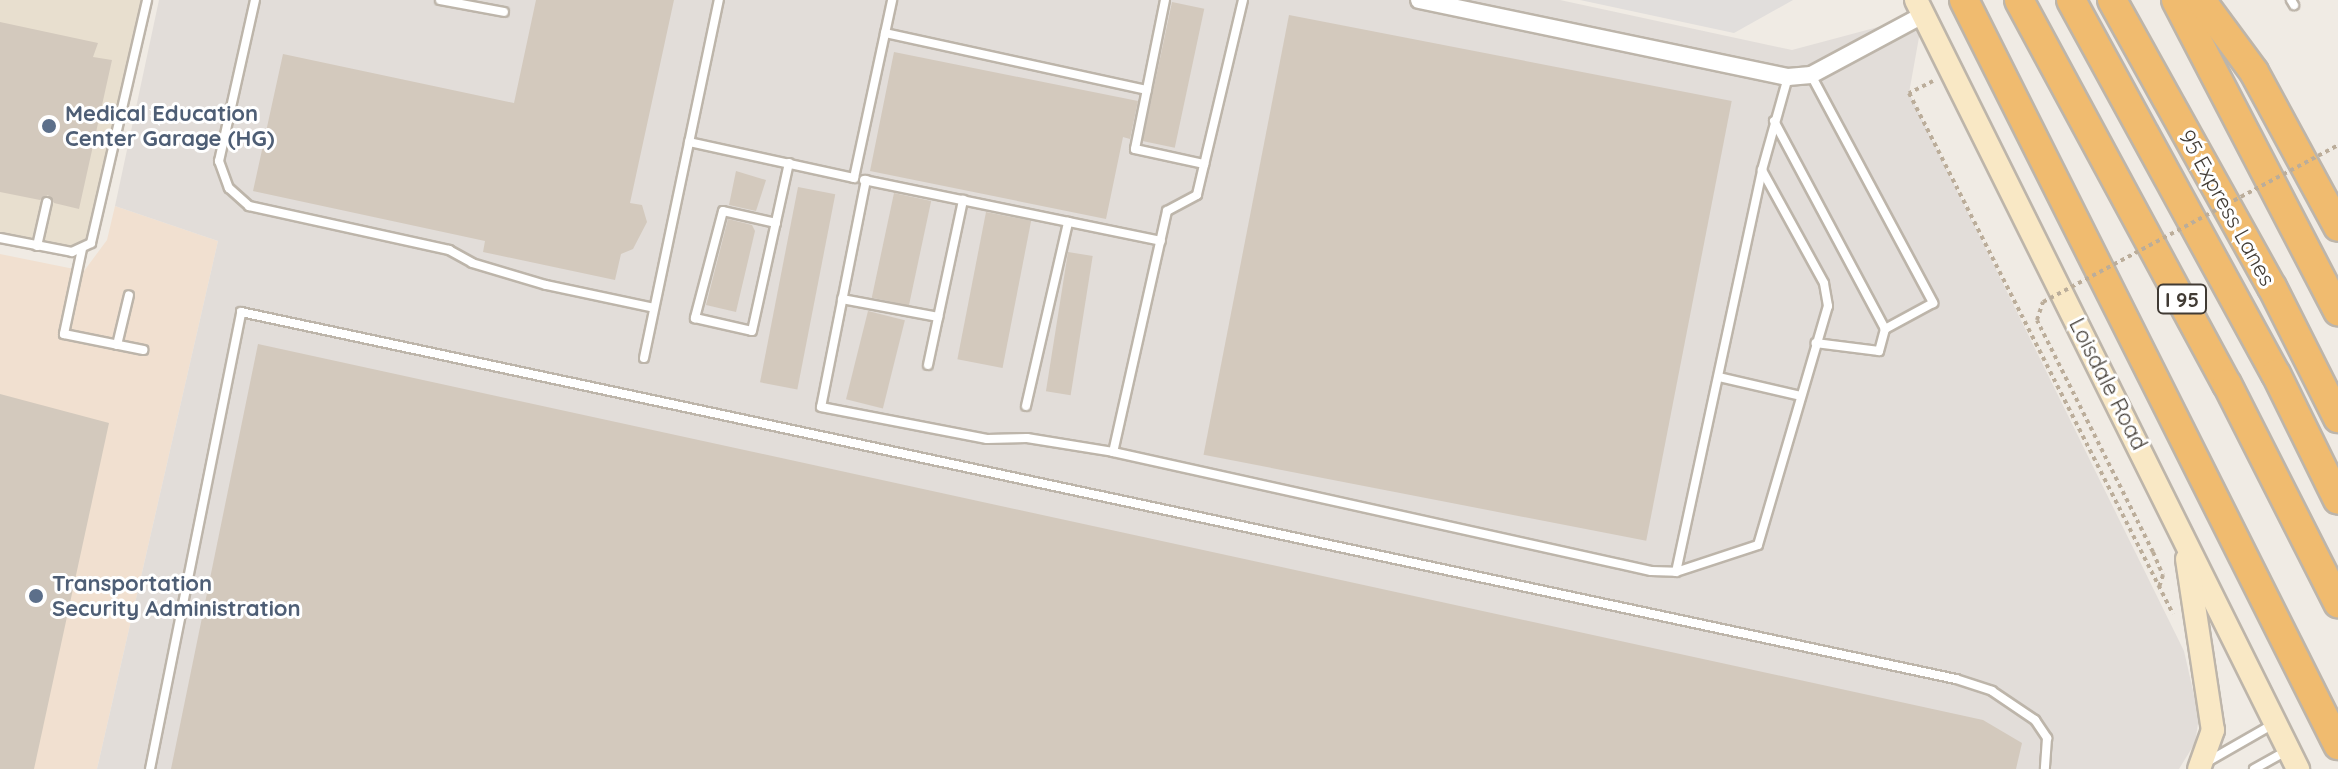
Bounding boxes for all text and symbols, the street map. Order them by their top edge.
place label: Medical Education Center Garage (HG) [65,100,275,152]
marker: Medical Education Center Garage (HG) [40,117,58,135]
street label: 95 Express Lanes [2173,125,2281,291]
road number: I 95 [2156,283,2208,315]
street label: Loisdale Road [2063,314,2153,454]
place label: Transportation Security Administration [52,570,301,622]
marker: Transportation Security Administration [27,587,45,605]

